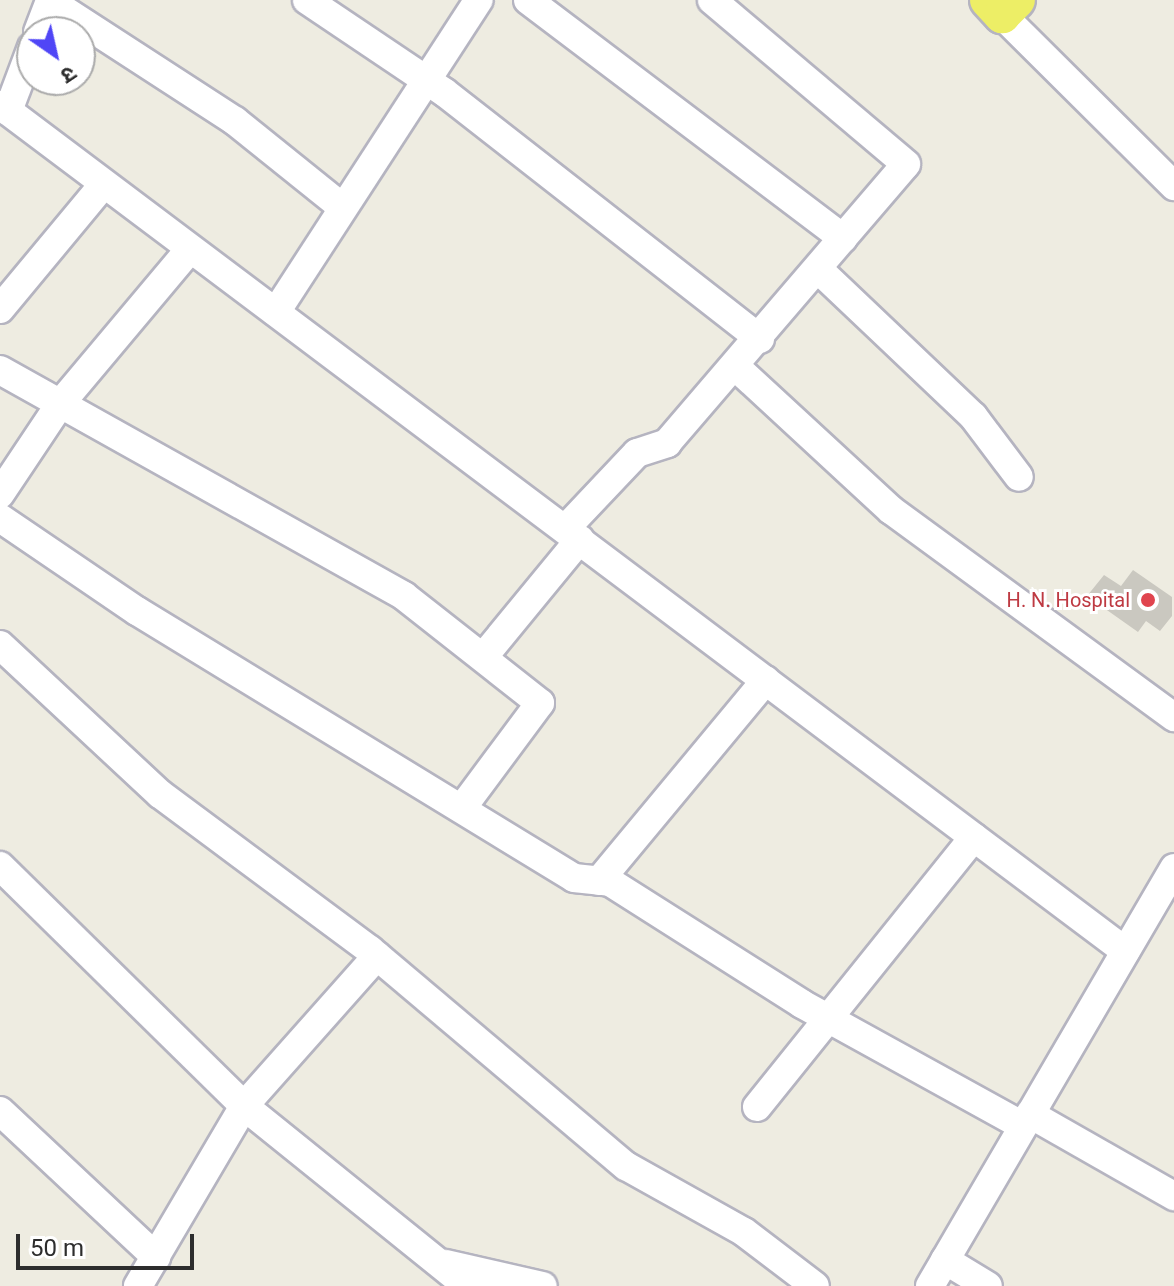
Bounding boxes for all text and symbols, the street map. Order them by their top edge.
north arrow [16,16,96,96]
text: उ [56,61,81,89]
place label: H. N. Hospital [1007,588,1130,612]
marker: H. N. Hospital [1137,589,1159,611]
scale bar [20,1218,198,1268]
text: 50 m [30,1234,84,1262]

